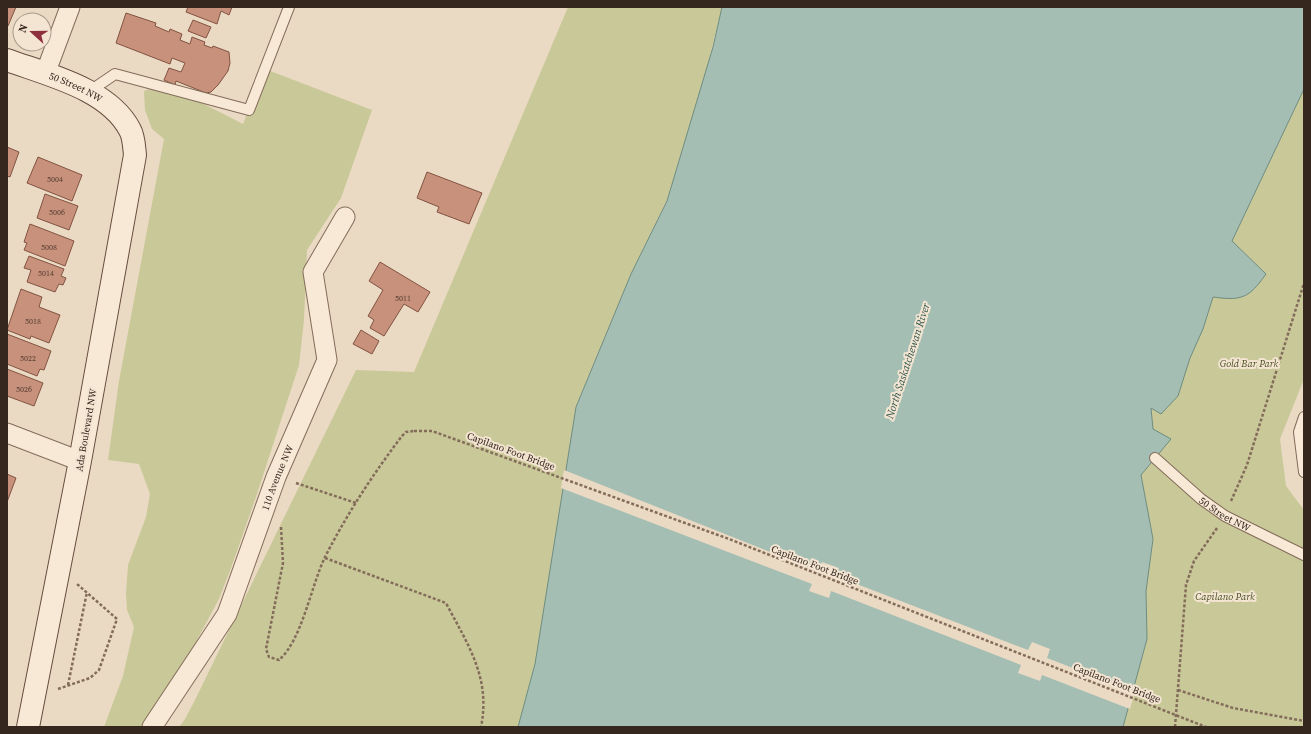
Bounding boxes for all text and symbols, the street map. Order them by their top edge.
north arrow [12,12,52,52]
text: N [15,22,32,35]
street label: 50 Street NW [47,69,106,105]
house number: 5004 [47,174,63,185]
house number: 5006 [49,207,65,218]
house number: 5008 [41,242,57,253]
house number: 5014 [38,268,54,279]
house number: 5011 [395,293,411,304]
water label: North Saskatchewan River [882,301,934,422]
house number: 5018 [25,316,41,327]
house number: 5022 [20,353,36,364]
park label: Gold Bar Park [1220,357,1279,370]
house number: 5026 [16,384,32,395]
street label: Ada Boulevard NW [72,387,100,472]
street label: Capilano Foot Bridge [465,429,557,473]
street label: 110 Avenue NW [258,442,296,512]
street label: 50 Street NW [1197,493,1253,534]
street label: Capilano Foot Bridge [769,542,861,588]
park label: Capilano Park [1195,590,1255,603]
street label: Capilano Foot Bridge [1071,660,1163,706]

